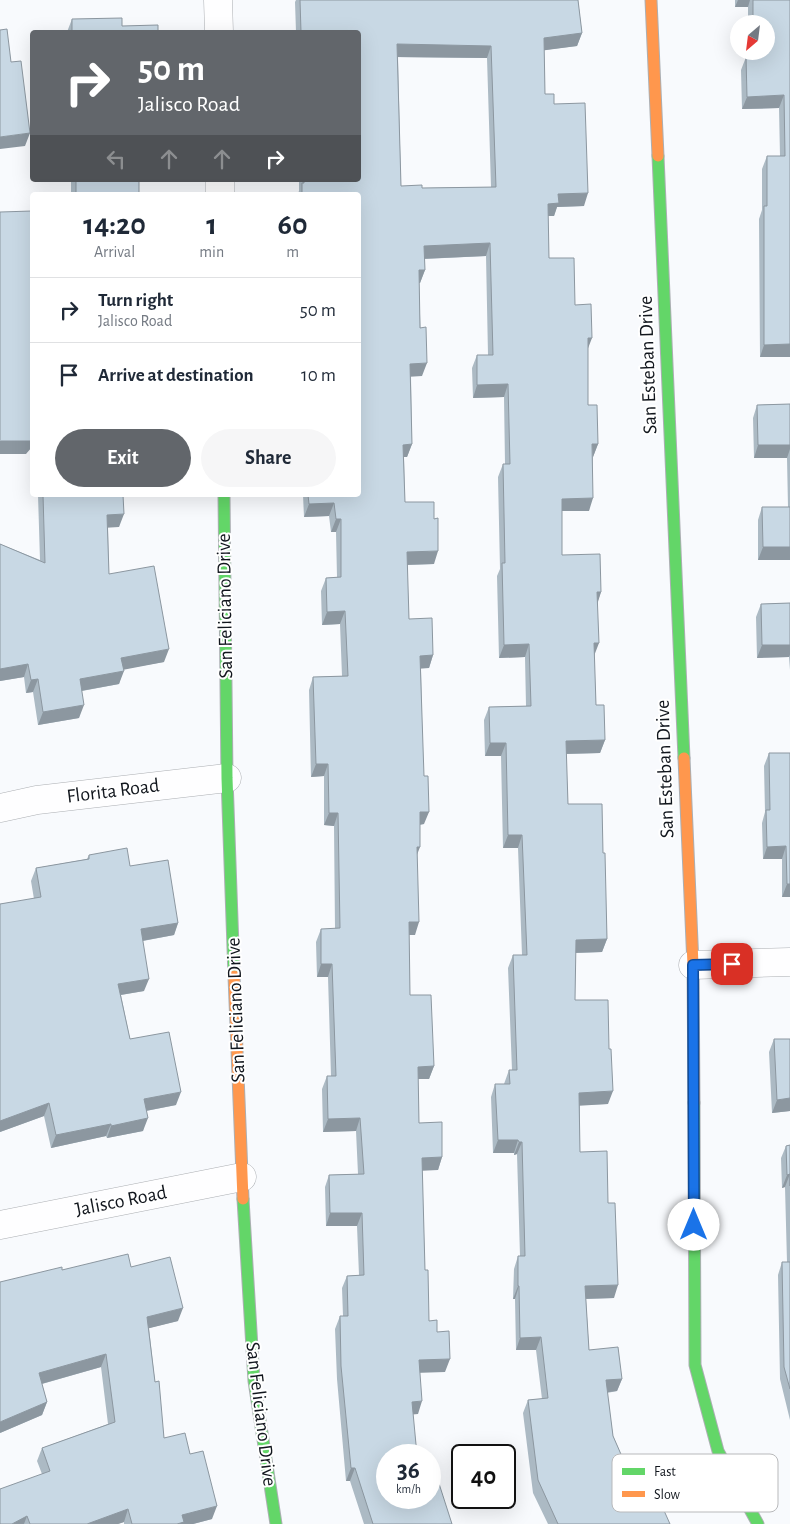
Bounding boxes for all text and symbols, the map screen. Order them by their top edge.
north arrow [730,15,775,60]
map controls [730,15,775,60]
icon: right [55,50,120,115]
text: 50 m [138,52,205,87]
text: Jalisco Road [138,93,240,115]
icon: left [102,145,130,173]
icon: ahead [155,145,183,173]
icon: ahead [208,145,236,173]
icon: right [261,145,289,173]
text: 14:20 [83,210,146,240]
text: 1 [206,210,217,240]
text: 60 [278,210,308,240]
text: Arrival [94,244,135,260]
text: min [199,244,224,260]
text: m [286,244,299,260]
text: Turn right [98,291,173,310]
street label: San Esteban Drive [636,295,660,435]
icon: right [55,296,83,324]
text: 50 m [300,301,336,320]
text: Jalisco Road [98,313,172,329]
icon: arrive [55,361,83,389]
text: Arrive at destination [98,366,254,385]
text: 10 m [301,366,336,385]
button: Exit [55,429,191,487]
button: Share [201,429,336,487]
street label: San Feliciano Drive [214,533,236,679]
street label: San Esteban Drive [653,699,677,839]
street label: Florita Road [66,775,160,807]
street label: San Feliciano Drive [223,937,249,1083]
pin [711,943,753,985]
icon: arrive [718,950,746,978]
street label: Jalisco Road [74,1182,168,1220]
position arrow [667,1198,719,1250]
street label: San Feliciano Drive [242,1341,280,1487]
speed limit sign: 40 [451,1444,516,1509]
legend [612,1454,778,1512]
text: 36 [397,1458,420,1483]
text: Fast [654,1465,676,1479]
text: km/h [396,1483,421,1495]
text: Slow [654,1488,681,1502]

